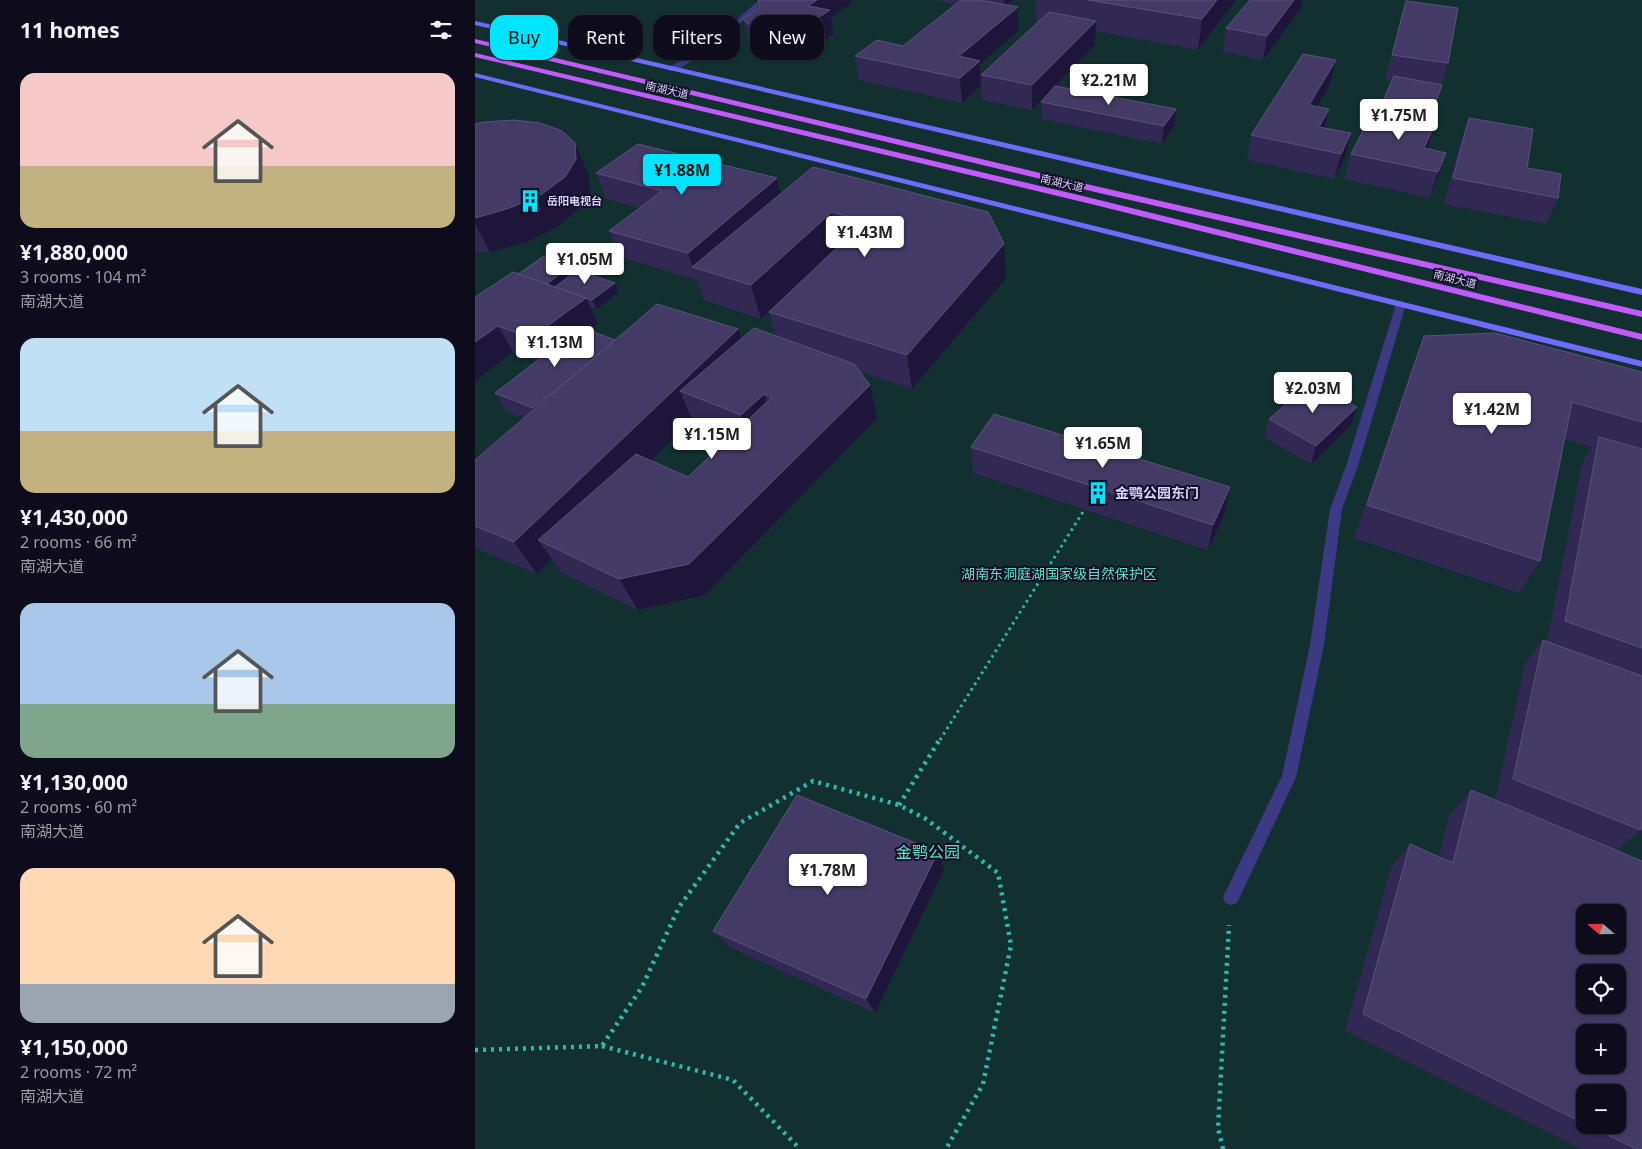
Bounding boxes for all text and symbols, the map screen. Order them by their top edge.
chip: Buy [490,15,558,60]
chip: Rent [568,15,643,60]
chip: Filters [653,15,740,60]
chip: New [750,15,824,60]
text: 11 homes [20,16,120,44]
icon: filters [427,16,455,44]
pin: ¥2.21M [1068,64,1150,106]
text: ¥2.21M [1081,69,1137,91]
street label: 南湖大道 [644,77,690,102]
pin: ¥1.75M [1358,98,1440,141]
text: ¥1.75M [1371,104,1427,126]
icon: home [193,106,283,196]
pin: ¥1.88M [641,154,723,196]
text: ¥1.88M [654,159,710,181]
street label: 南湖大道 [1039,170,1085,195]
building icon: 岳阳电视台 [517,188,543,214]
place label: 岳阳电视台 [547,193,602,208]
pin: ¥1.43M [824,216,906,258]
text: ¥1.43M [837,221,893,243]
text: ¥1,880,000 [20,238,128,266]
pin: ¥1.05M [544,242,626,285]
text: ¥1.05M [557,248,613,270]
text: 3 rooms · 104 m² [20,266,146,288]
street label: 南湖大道 [1432,266,1478,291]
text: 南湖大道 [20,290,84,312]
pin: ¥1.13M [514,326,596,368]
text: ¥1.13M [527,331,583,353]
icon: home [193,371,283,461]
pin: ¥2.03M [1272,372,1354,414]
text: ¥2.03M [1285,377,1341,399]
pin: ¥1.42M [1451,392,1533,435]
text: ¥1.42M [1464,398,1520,420]
pin: ¥1.15M [671,418,753,460]
text: ¥1.15M [684,423,740,445]
pin: ¥1.65M [1062,426,1144,469]
text: ¥1.65M [1075,432,1131,454]
building icon: 金鹗公园东门 [1085,480,1111,506]
place label: 金鹗公园东门 [1115,483,1199,502]
text: ¥1,430,000 [20,503,128,531]
text: 2 rooms · 66 m² [20,531,137,553]
text: 南湖大道 [20,555,84,577]
park label: 湖南东洞庭湖国家级自然保护区 [961,564,1157,583]
icon: home [193,636,283,726]
text: ¥1,130,000 [20,768,128,796]
text: 2 rooms · 60 m² [20,796,137,818]
text: 南湖大道 [20,820,84,842]
park label: 金鹗公园 [896,841,960,863]
pin: ¥1.78M [787,854,869,896]
text: ¥1.78M [800,859,856,881]
icon: home [193,901,283,991]
north arrow [1576,904,1626,954]
map controls [1576,904,1626,1134]
button: locate [1576,964,1626,1014]
button: + [1576,1024,1626,1074]
text: ¥1,150,000 [20,1033,128,1061]
text: 2 rooms · 72 m² [20,1061,137,1083]
button: − [1576,1084,1626,1134]
text: 南湖大道 [20,1085,84,1107]

